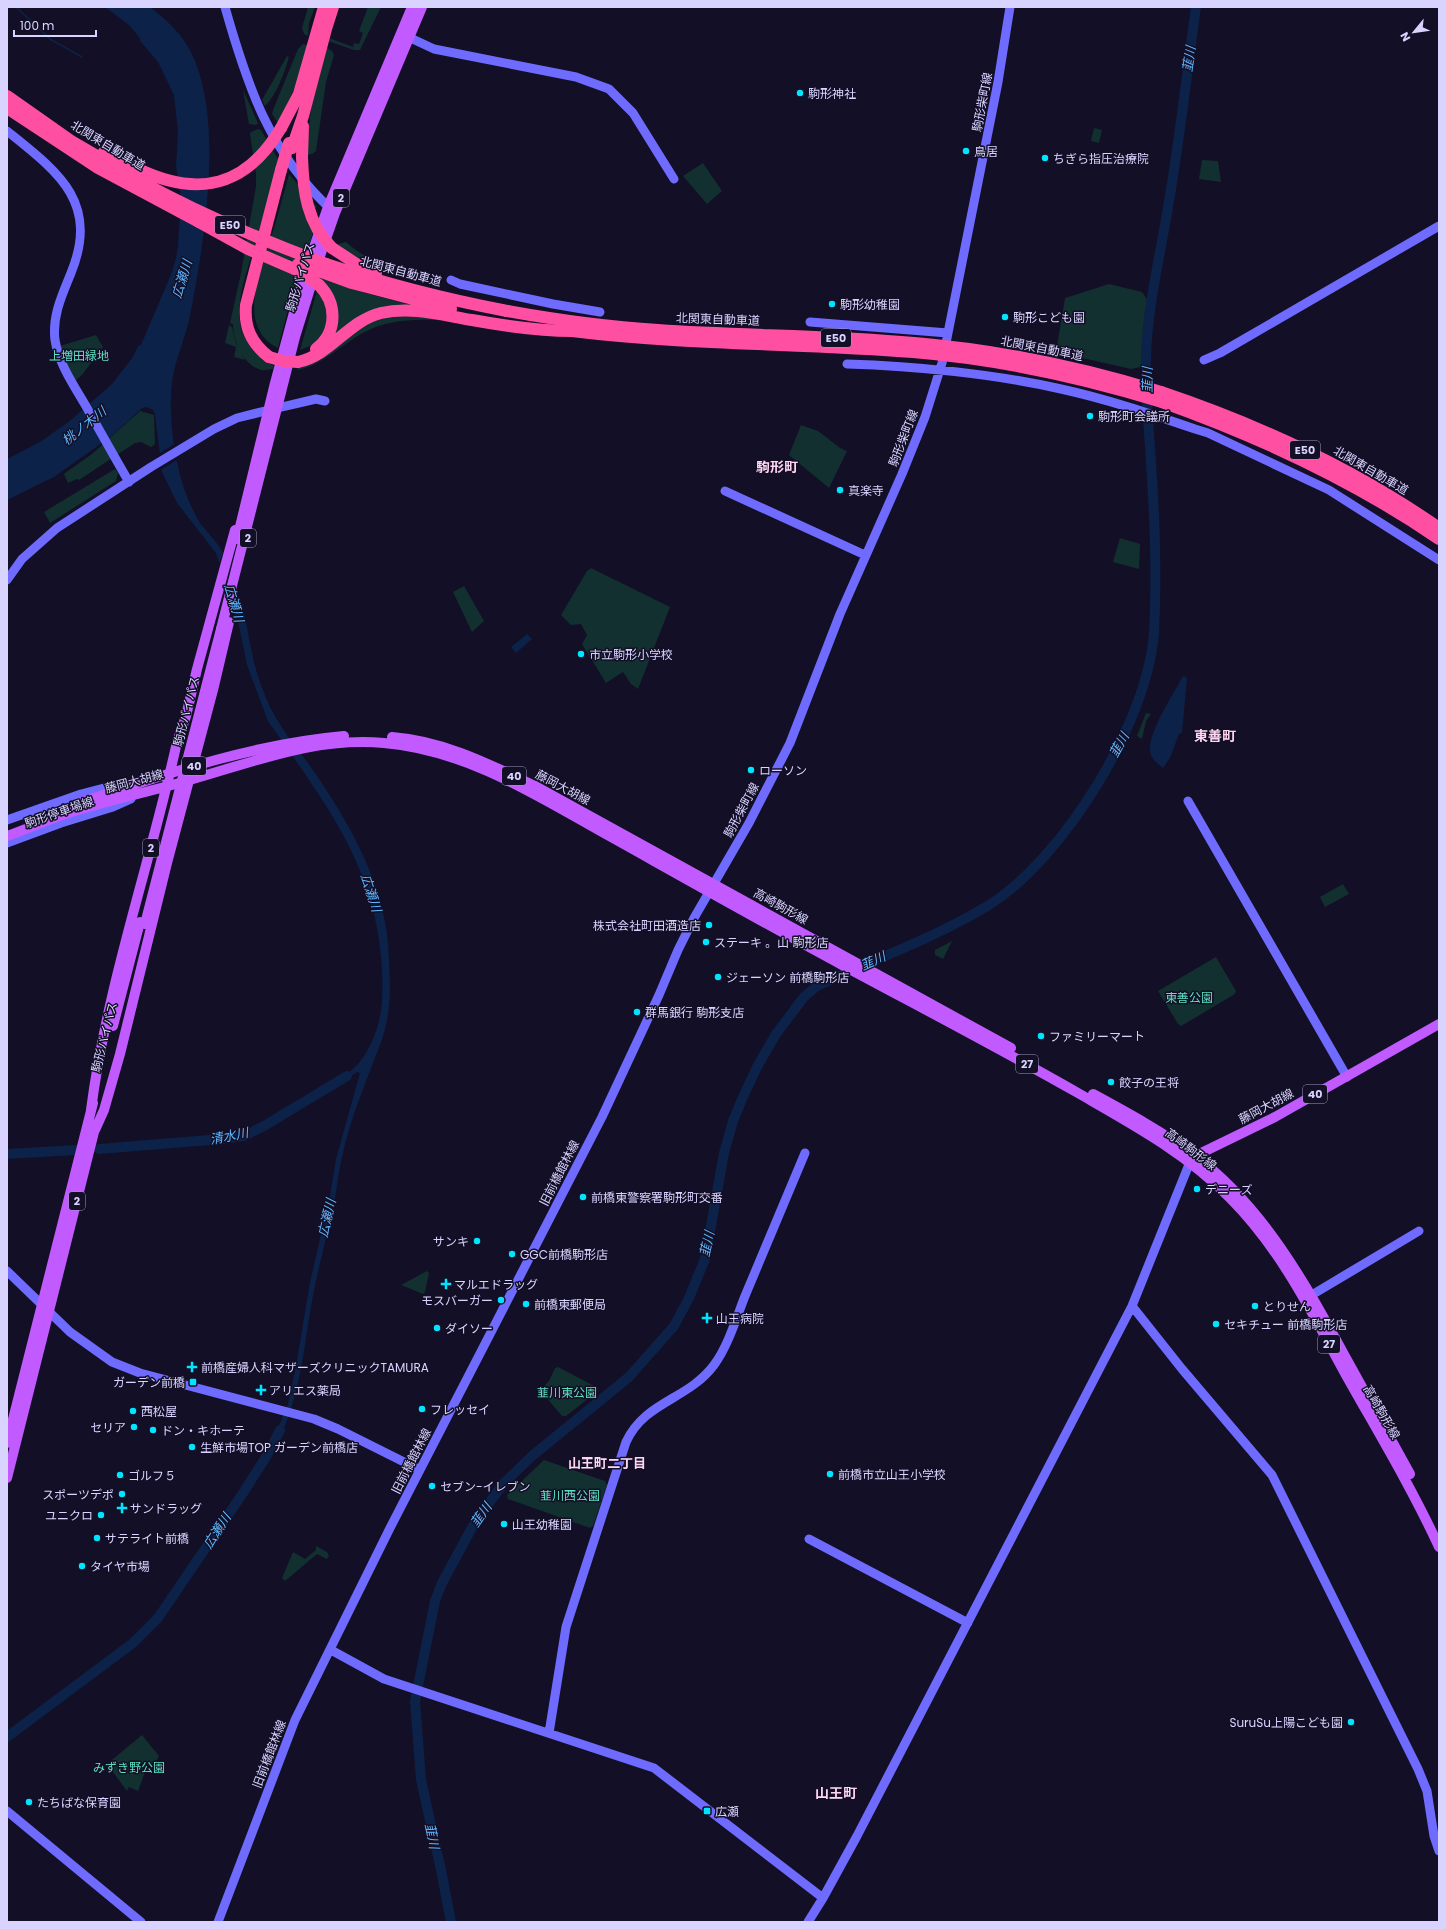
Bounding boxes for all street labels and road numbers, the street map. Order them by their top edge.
street label: 駒形柴町線 [968,71,996,133]
street label: 北関東自動車道 [68,116,148,174]
road number: 2 [333,189,349,207]
road number: E50 [215,216,245,234]
street label: 駒形バイパス [281,240,319,314]
street label: 北関東自動車道 [358,252,444,290]
street label: 北関東自動車道 [676,309,760,329]
road number: E50 [821,329,851,347]
street label: 北関東自動車道 [999,332,1085,364]
street label: 駒形柴町線 [884,407,922,469]
road number: E50 [1290,441,1320,459]
street label: 北関東自動車道 [1330,442,1412,498]
road number: 2 [240,529,256,547]
street label: 駒形バイパス [169,674,203,748]
road number: 40 [182,757,206,775]
street label: 藤岡大胡線 [103,765,165,797]
street label: 藤岡大胡線 [533,765,593,809]
road number: 40 [502,767,526,785]
street label: 駒形柴町線 [719,780,763,840]
street label: 駒形停車場線 [22,792,96,832]
road number: 2 [143,839,159,857]
street label: 高崎駒形線 [751,884,811,928]
street label: 駒形バイパス [87,1000,121,1074]
road number: 27 [1016,1055,1038,1073]
street label: 藤岡大胡線 [1236,1084,1296,1128]
road number: 40 [1303,1085,1327,1103]
street label: 高崎駒形線 [1162,1124,1220,1174]
street label: 旧前橋館林線 [535,1137,583,1209]
road number: 2 [69,1192,85,1210]
road number: 27 [1318,1335,1340,1353]
street label: 高崎駒形線 [1360,1382,1404,1442]
street label: 旧前橋館林線 [387,1425,435,1497]
street label: 旧前橋館林線 [248,1717,290,1791]

